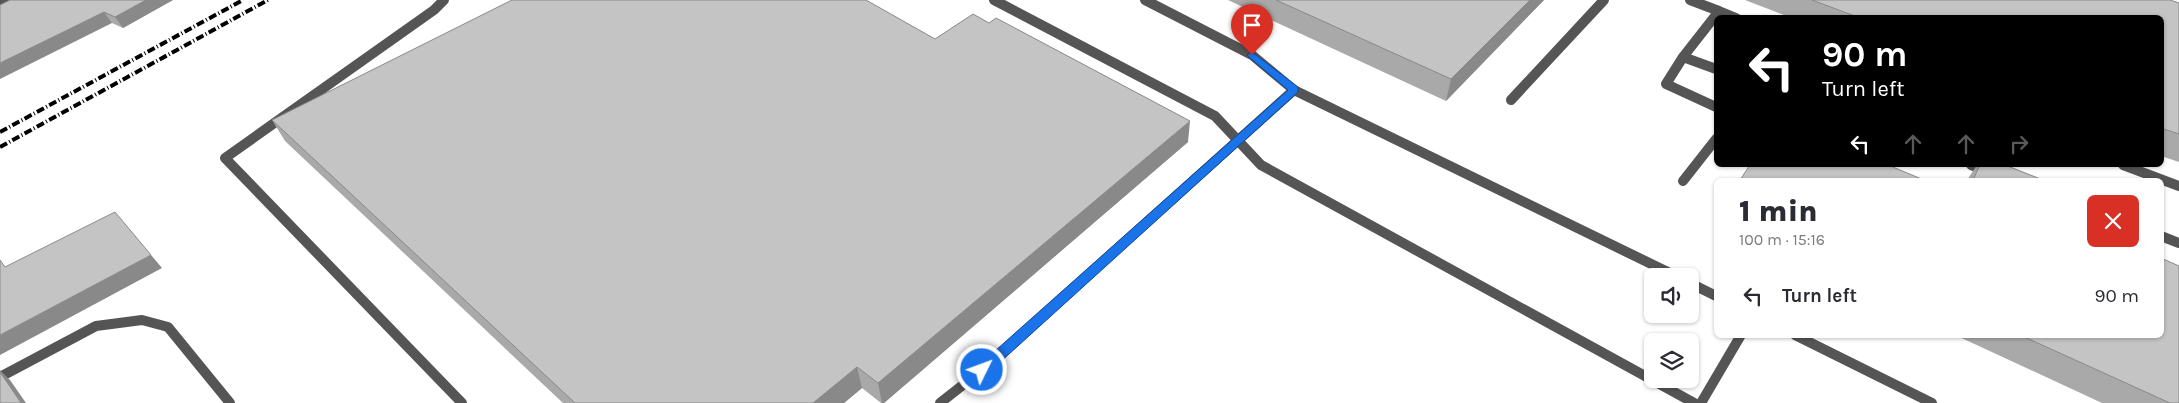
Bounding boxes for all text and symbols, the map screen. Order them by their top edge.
pin [1231,4,1273,55]
icon: arrive [1238,11,1266,39]
text: 90 m [1822,34,1908,75]
icon: left [1739,35,1804,100]
text: Turn left [1822,76,1905,102]
icon: left [1846,130,1874,158]
icon: ahead [1899,130,1927,158]
icon: ahead [1952,130,1980,158]
icon: right [2005,130,2033,158]
text: 1 min [1739,193,1818,229]
button: close [2087,195,2139,247]
text: 100 m · 15:16 [1739,230,1825,249]
map controls [1644,268,1699,388]
button: sound [1644,268,1699,323]
icon: left [1739,282,1767,310]
text: Turn left [1782,285,1857,307]
text: 90 m [2094,285,2139,307]
button: layers [1644,333,1699,388]
position arrow [955,343,1007,395]

